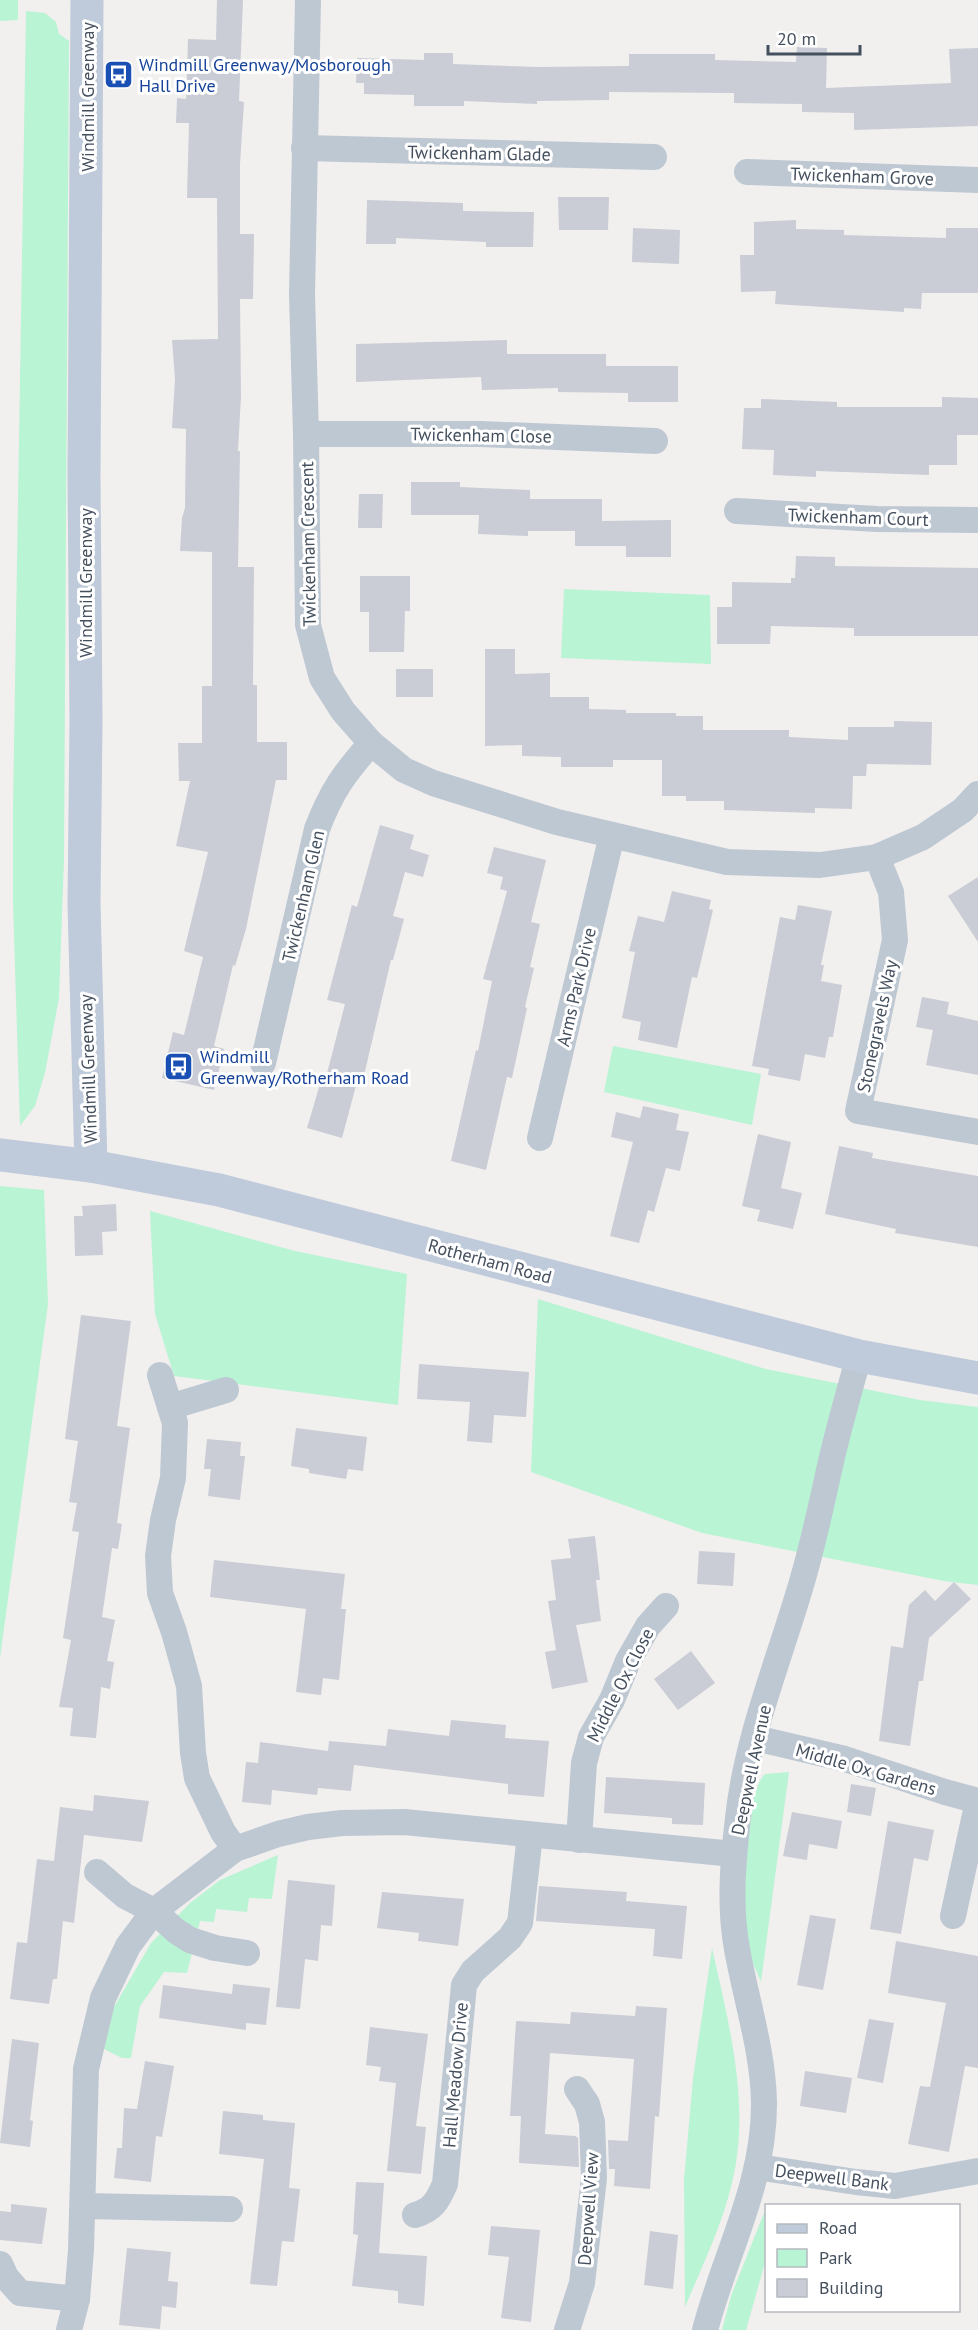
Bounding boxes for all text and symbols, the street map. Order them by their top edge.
scale bar [768,18,860,56]
street label: Windmill Greenway [76,22,99,172]
text: 20 m [777,27,816,50]
place label: Windmill Greenway/Mosborough Hall Drive [139,53,391,97]
bus stop icon: Windmill Greenway/Mosborough Hall Drive [102,58,134,90]
street label: Twickenham Glade [407,140,551,166]
street label: Twickenham Grove [790,162,934,190]
street label: Twickenham Close [410,422,552,448]
street label: Twickenham Crescent [295,461,321,627]
street label: Twickenham Court [787,503,929,531]
street label: Windmill Greenway [74,508,97,658]
street label: Twickenham Glen [277,828,329,964]
street label: Arms Park Drive [551,925,601,1049]
street label: Stonegravels Way [852,957,902,1094]
street label: Windmill Greenway [74,993,102,1144]
place label: Windmill Greenway/Rotherham Road [200,1045,409,1089]
bus stop icon: Windmill Greenway/Rotherham Road [163,1050,195,1082]
street label: Rotherham Road [426,1233,554,1289]
street label: Middle Ox Close [581,1624,659,1746]
street label: Deepwell Avenue [726,1703,776,1837]
street label: Middle Ox Gardens [793,1738,939,1800]
street label: Hall Meadow Drive [437,2001,473,2149]
street label: Deepwell View [573,2151,603,2266]
street label: Deepwell Bank [774,2159,891,2195]
legend [765,2204,960,2312]
text: Road [819,2216,857,2239]
text: Park [819,2246,852,2269]
text: Building [819,2276,883,2299]

